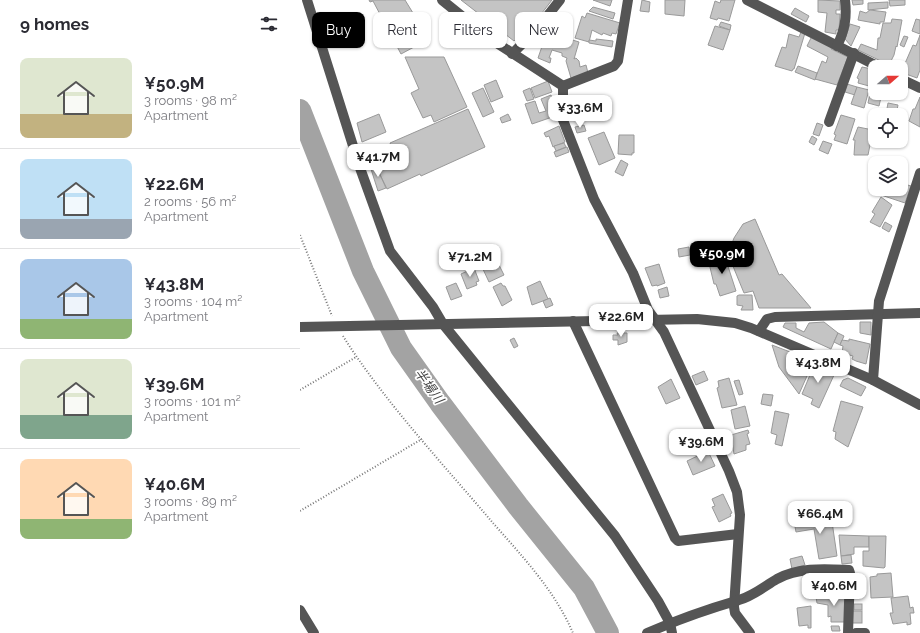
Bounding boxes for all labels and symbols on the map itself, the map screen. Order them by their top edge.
north arrow [868,60,908,100]
pin: ¥33.6M [547,95,613,129]
pin: ¥41.7M [345,144,411,178]
pin: ¥50.9M [689,241,755,275]
pin: ¥71.2M [437,244,503,278]
pin: ¥22.6M [588,304,654,338]
pin: ¥43.8M [785,350,851,384]
water label: 半場川 [411,366,448,408]
pin: ¥39.6M [668,429,734,463]
pin: ¥66.4M [787,501,853,535]
pin: ¥40.6M [801,573,867,607]

